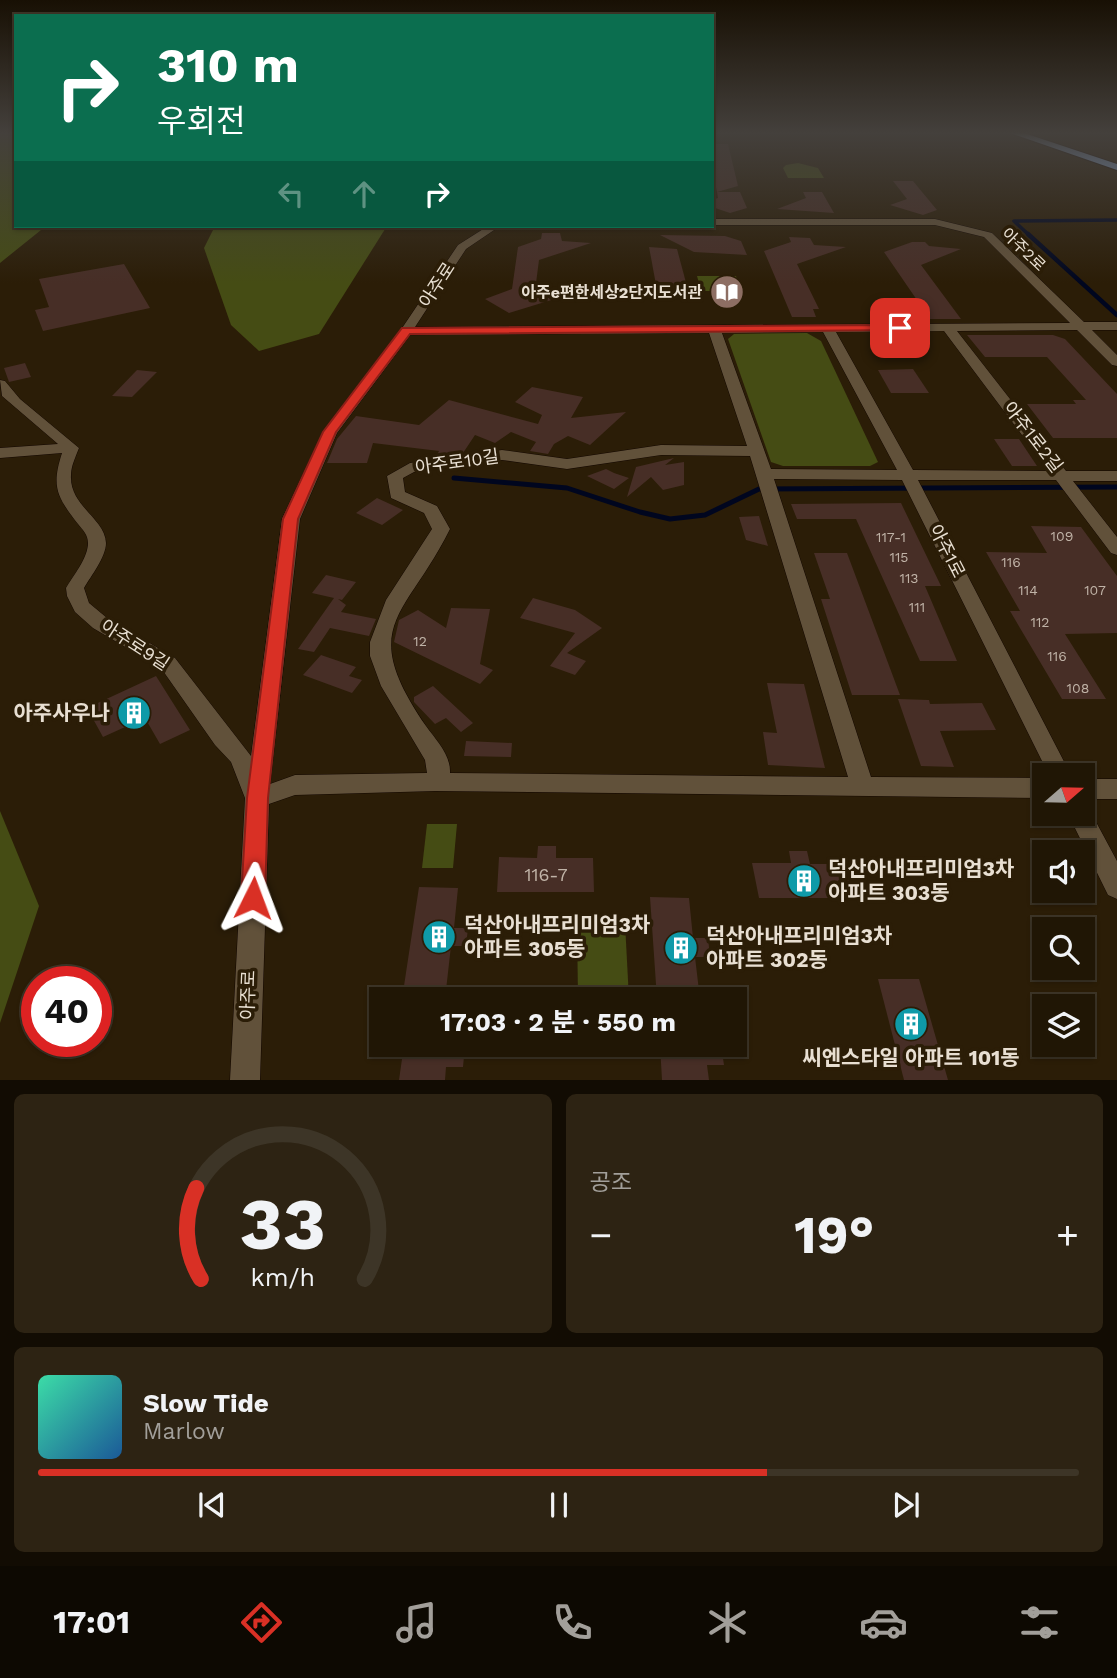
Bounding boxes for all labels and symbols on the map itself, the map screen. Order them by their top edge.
street label: 아주2로 [998,224,1050,275]
street label: 아주로 [414,258,459,311]
library icon: 아주e편한세상2단지도서관 [708,273,746,311]
place label: 아주e편한세상2단지도서관 [521,283,702,302]
pin [870,298,930,358]
street label: 아주1로2길 [999,397,1067,476]
street label: 아주로10길 [414,445,500,478]
street label: 아주1로 [925,521,970,581]
house number: 109 [1051,528,1073,544]
house number: 117-1 [876,529,906,545]
house number: 115 [889,549,909,565]
house number: 116 [1001,554,1021,570]
house number: 113 [899,570,919,586]
house number: 114 [1018,582,1038,598]
house number: 107 [1084,582,1106,598]
house number: 111 [909,599,925,615]
house number: 112 [1030,614,1050,630]
street label: 아주로9길 [97,615,173,674]
house number: 12 [413,633,427,649]
house number: 116 [1047,648,1067,664]
house number: 108 [1067,680,1089,696]
building icon: 아주사우나 [115,694,153,732]
place label: 아주사우나 [13,700,110,725]
north arrow [1032,763,1096,826]
place label: 덕산아내프리미엄3차 아파트 303동 [828,856,1014,905]
position arrow [216,861,290,935]
building icon: 덕산아내프리미엄3차 아파트 303동 [785,862,823,900]
house number: 116-7 [524,864,568,885]
place label: 덕산아내프리미엄3차 아파트 305동 [464,912,650,961]
building icon: 덕산아내프리미엄3차 아파트 305동 [420,918,458,956]
place label: 덕산아내프리미엄3차 아파트 302동 [706,923,892,972]
building icon: 덕산아내프리미엄3차 아파트 302동 [662,929,700,967]
speed limit sign: 40 [21,966,112,1057]
street label: 아주로 [236,970,259,1020]
building icon: 씨엔스타일 아파트 101동 [892,1005,930,1043]
place label: 씨엔스타일 아파트 101동 [802,1045,1020,1070]

